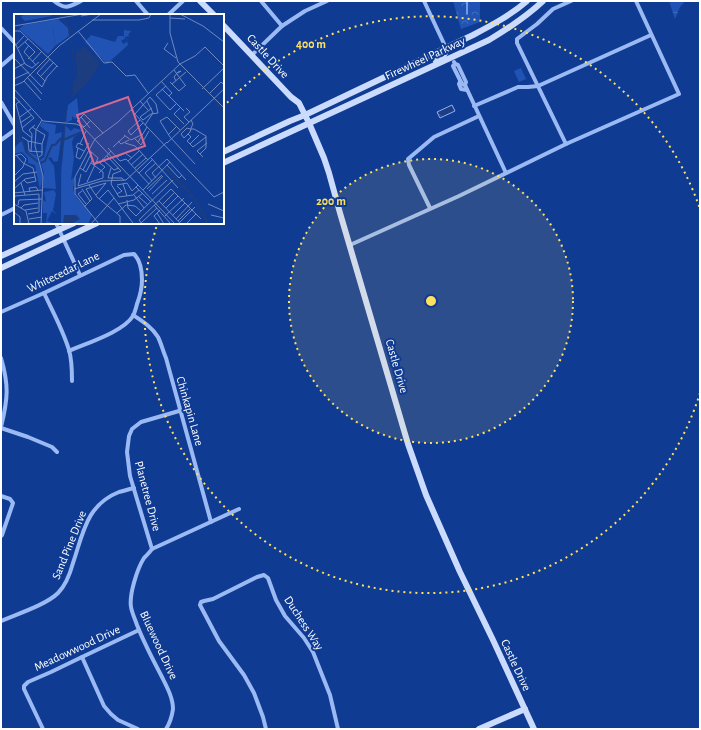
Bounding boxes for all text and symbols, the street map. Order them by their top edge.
inset map [14,14,224,224]
street label: Castle Drive [245,32,291,80]
street label: Firewheel Parkway [383,34,467,83]
text: 400 m [296,38,326,50]
text: 200 m [316,195,346,207]
street label: Whitecedar Lane [25,249,101,295]
centre of rings [424,294,438,308]
street label: Castle Drive [384,338,410,394]
street label: Chinkapin Lane [174,375,206,447]
street label: Planetree Drive [133,460,163,532]
street label: Sand Pine Drive [50,509,88,581]
street label: Duchess Way [281,594,326,653]
street label: Bluewood Drive [138,609,180,681]
street label: Meadowwood Drive [32,623,122,673]
street label: Castle Drive [499,637,533,693]

